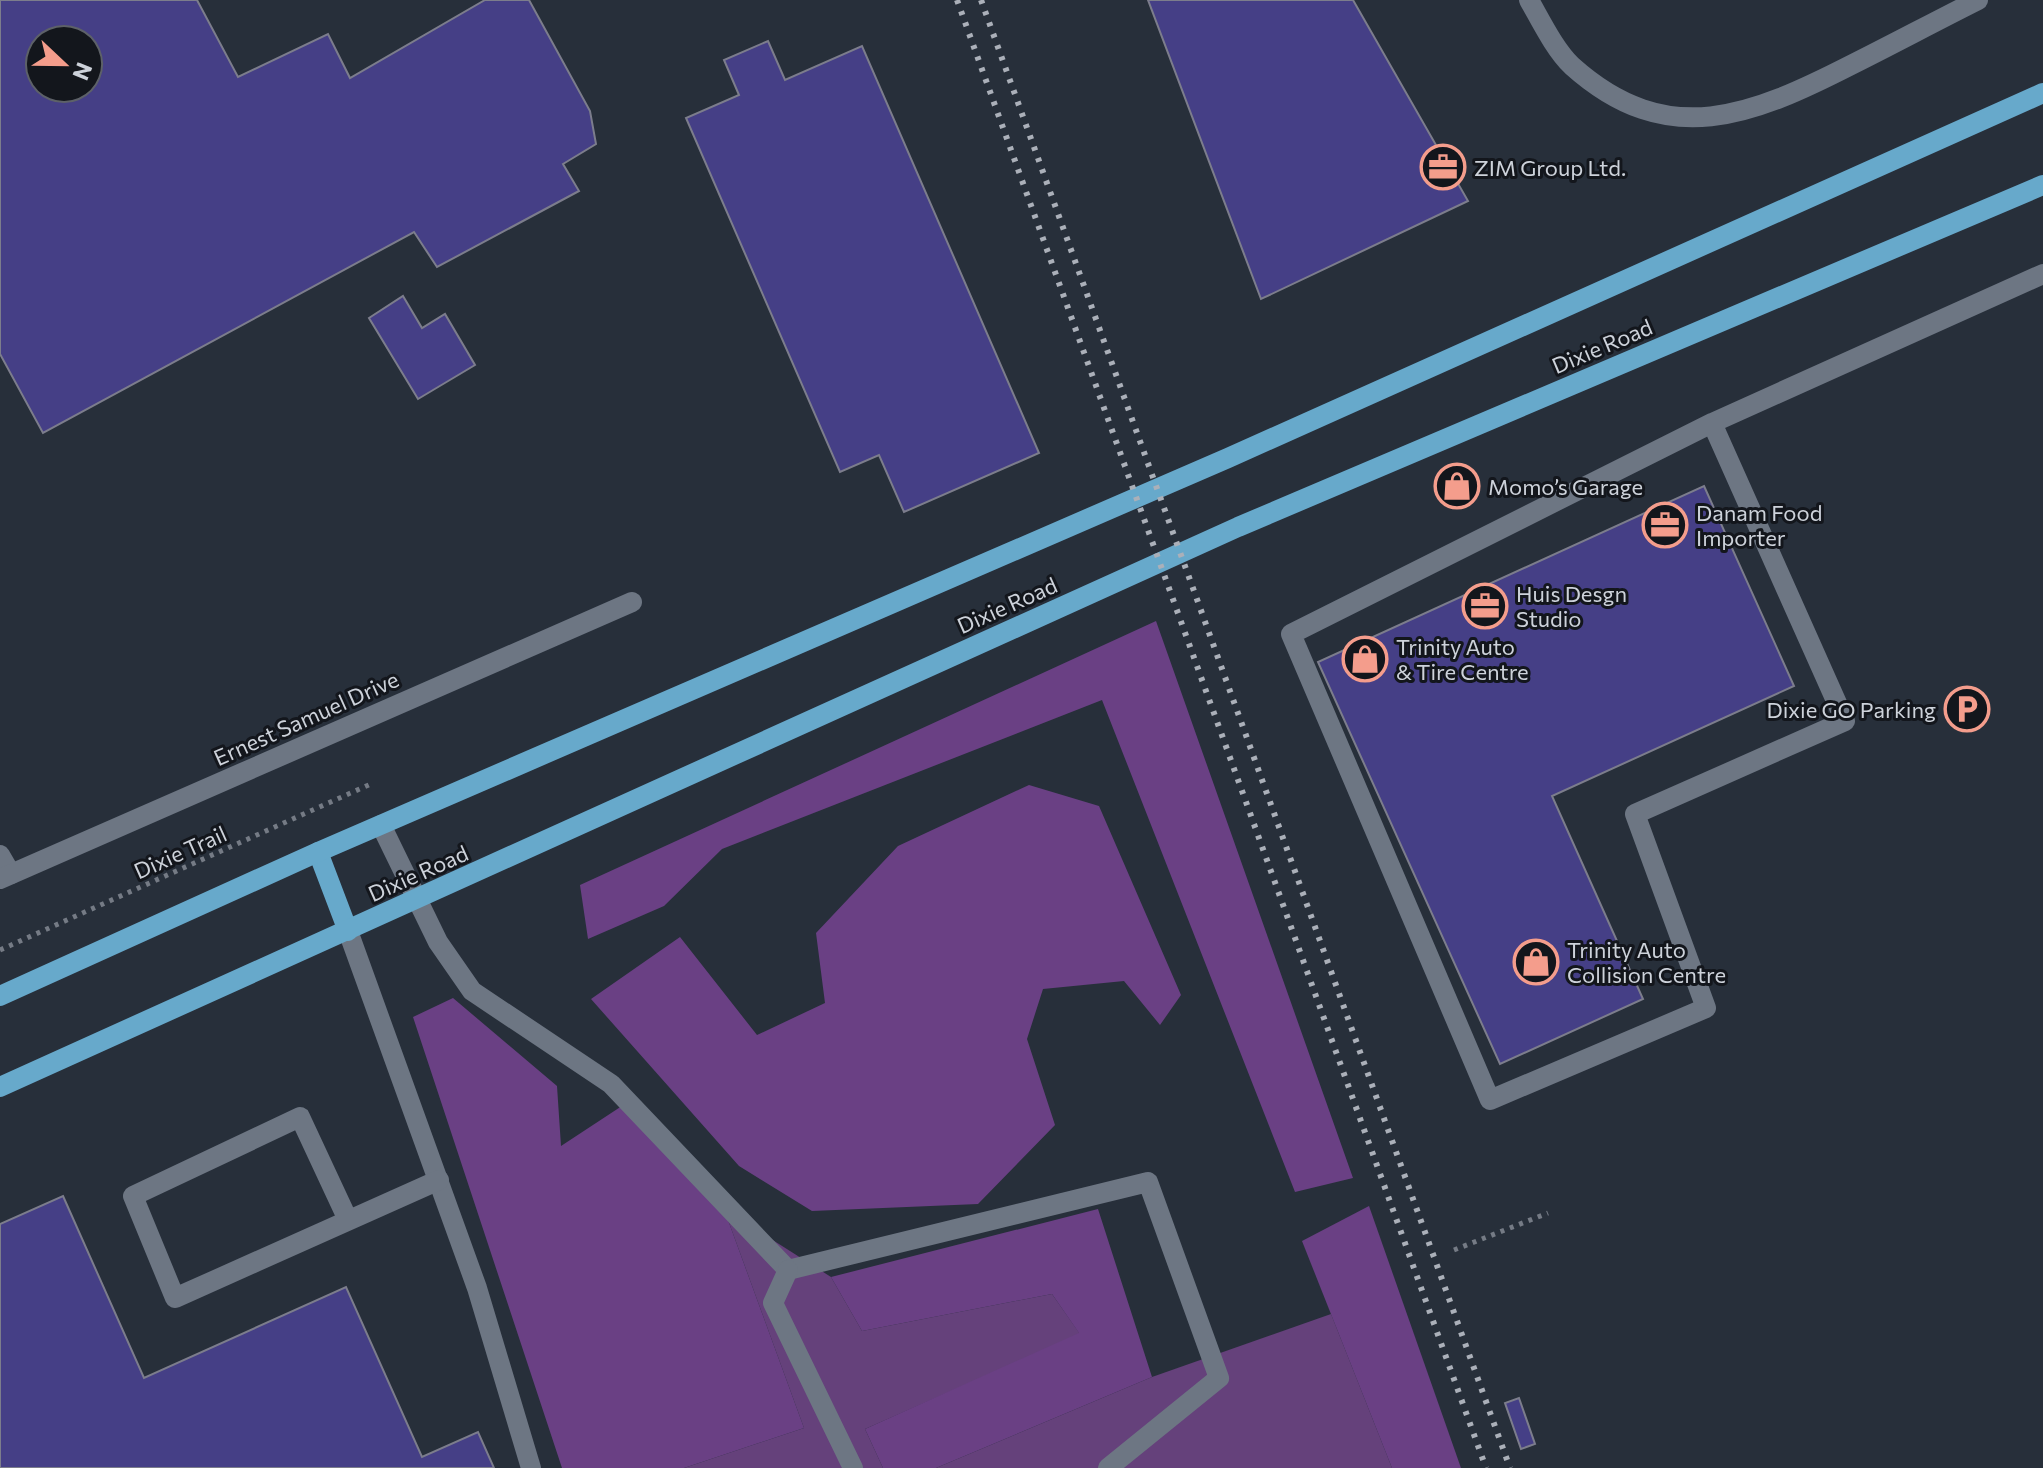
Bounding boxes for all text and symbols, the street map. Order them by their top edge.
north arrow [24,24,104,104]
text: N [67,59,99,84]
office icon: ZIM Group Ltd. [1419,143,1467,191]
place label: ZIM Group Ltd. [1474,154,1626,181]
street label: Dixie Road [1548,313,1656,379]
shop icon: Momo’s Garage [1433,462,1481,510]
place label: Momo’s Garage [1488,473,1643,500]
place label: Danam Food Importer [1696,499,1822,551]
office icon: Danam Food Importer [1641,501,1689,549]
street label: Dixie Road [953,571,1061,639]
place label: Huis Desgn Studio [1516,580,1627,632]
office icon: Huis Desgn Studio [1461,582,1509,630]
place label: Trinity Auto & Tire Centre [1396,633,1529,685]
shop icon: Trinity Auto & Tire Centre [1341,635,1389,683]
street label: Ernest Samuel Drive [209,665,403,771]
parking icon: Dixie GO Parking [1943,685,1991,733]
place label: Dixie GO Parking [1766,696,1936,723]
street label: Dixie Trail [129,820,231,884]
street label: Dixie Road [364,839,472,907]
place label: Trinity Auto Collision Centre [1567,936,1726,988]
shop icon: Trinity Auto Collision Centre [1512,938,1560,986]

